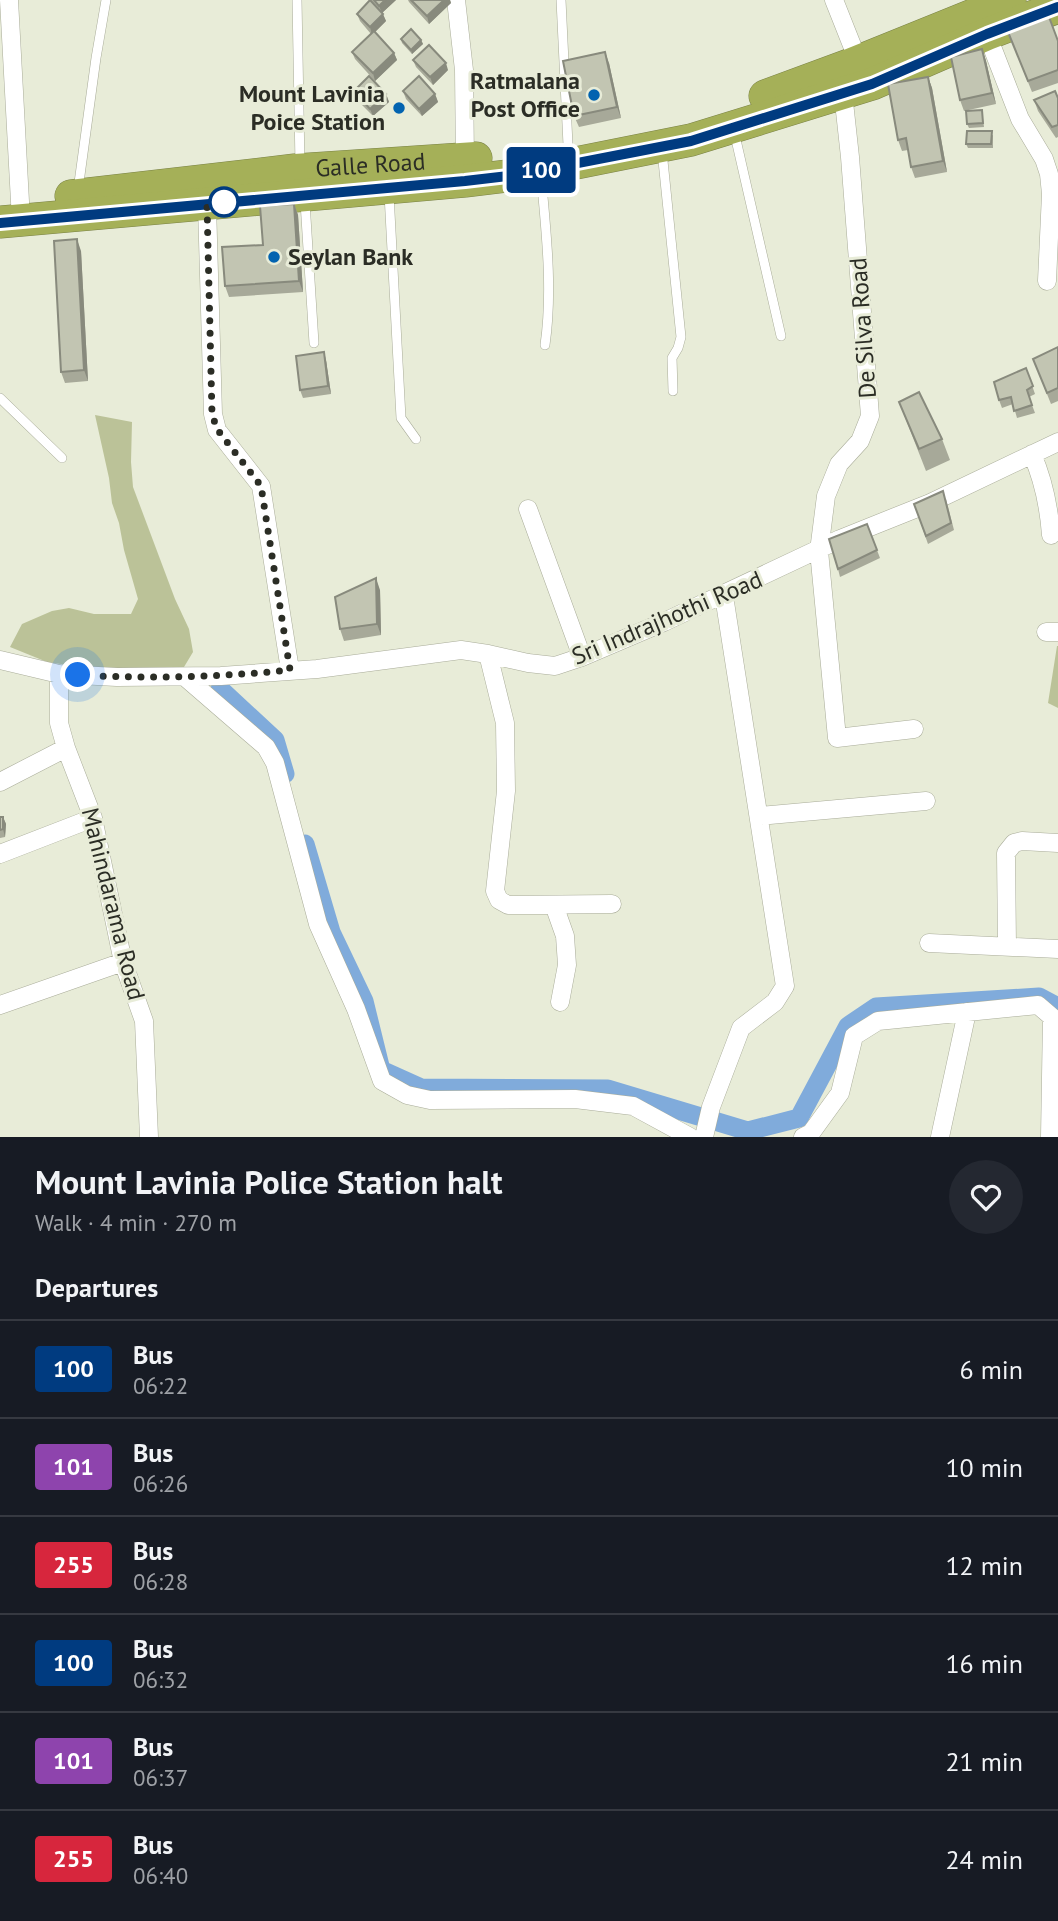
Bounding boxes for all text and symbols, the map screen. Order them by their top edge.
place label: Ratmalana Post Office [470,65,580,124]
place label: Mount Lavinia Poice Station [239,78,385,137]
marker: Ratmalana Post Office [586,87,602,103]
marker: Mount Lavinia Poice Station [391,100,407,116]
street label: Galle Road [314,145,426,184]
line badge: 100 [501,147,581,193]
text: 100 [521,154,561,185]
unlabelled marker [209,187,239,217]
place label: Seylan Bank [288,241,413,272]
marker: Seylan Bank [266,249,282,265]
street label: De Silva Road [842,257,883,400]
street label: Sri Indrajhothi Road [567,563,767,672]
your location [60,657,95,692]
street label: Mahindarama Road [75,805,152,1003]
text: Mount Lavinia Police Station halt [35,1160,502,1203]
button: heart [949,1160,1023,1234]
text: Walk · 4 min · 270 m [35,1208,237,1237]
text: Departures [35,1271,158,1304]
text: Bus [133,1338,173,1371]
text: 100 [53,1353,94,1384]
text: 6 min [960,1353,1023,1386]
text: 06:22 [133,1371,188,1400]
text: Bus [133,1436,173,1469]
text: 101 [53,1451,94,1482]
text: 10 min [945,1451,1023,1484]
text: 06:26 [133,1469,188,1498]
text: Bus [133,1534,173,1567]
text: 255 [53,1549,94,1580]
text: 12 min [945,1549,1023,1582]
text: 06:28 [133,1567,188,1596]
text: Bus [133,1632,173,1665]
text: 100 [53,1647,94,1678]
text: 16 min [945,1647,1023,1680]
text: 06:32 [133,1665,188,1694]
text: Bus [133,1730,173,1763]
text: 101 [53,1745,94,1776]
text: 21 min [945,1745,1023,1778]
text: 06:37 [133,1763,188,1792]
text: Bus [133,1828,173,1861]
text: 255 [53,1843,94,1874]
text: 24 min [945,1843,1023,1876]
text: 06:40 [133,1861,188,1890]

